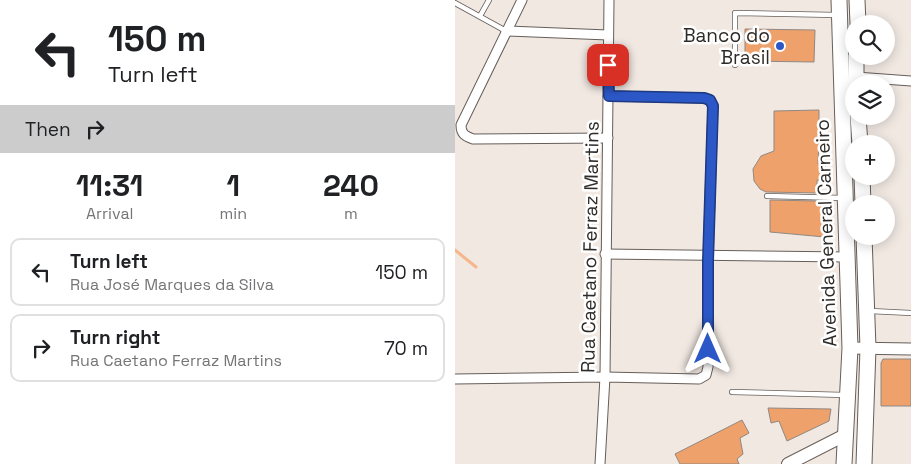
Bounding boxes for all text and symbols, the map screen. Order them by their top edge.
map controls [845,15,895,245]
button: search [845,15,895,65]
text: 150 m [108,17,206,61]
icon: left [25,20,90,85]
place label: Banco do Brasil [683,23,770,70]
marker: Banco do Brasil [774,40,786,52]
pin [587,44,629,86]
icon: arrive [594,51,622,79]
text: Turn left [108,60,198,88]
button: layers [845,75,895,125]
icon: right [81,115,109,143]
text: Then [25,117,71,142]
street label: Avenida General Carneiro [810,119,842,347]
street label: Rua Caetano Ferraz Martins [575,121,605,373]
button: + [845,135,895,185]
text: 11:31 [76,166,143,205]
text: 1 [226,166,240,205]
text: 240 [323,166,379,205]
button: − [845,195,895,245]
text: Arrival [86,203,134,224]
text: min [219,203,247,224]
text: m [344,203,358,224]
text: Turn left [70,249,148,274]
icon: left [27,258,55,286]
text: 150 m [375,260,428,285]
text: Rua José Marques da Silva [70,274,274,295]
position arrow [681,322,733,374]
text: Turn right [70,325,160,350]
icon: right [27,334,55,362]
text: 70 m [384,336,428,361]
text: Rua Caetano Ferraz Martins [70,350,282,371]

